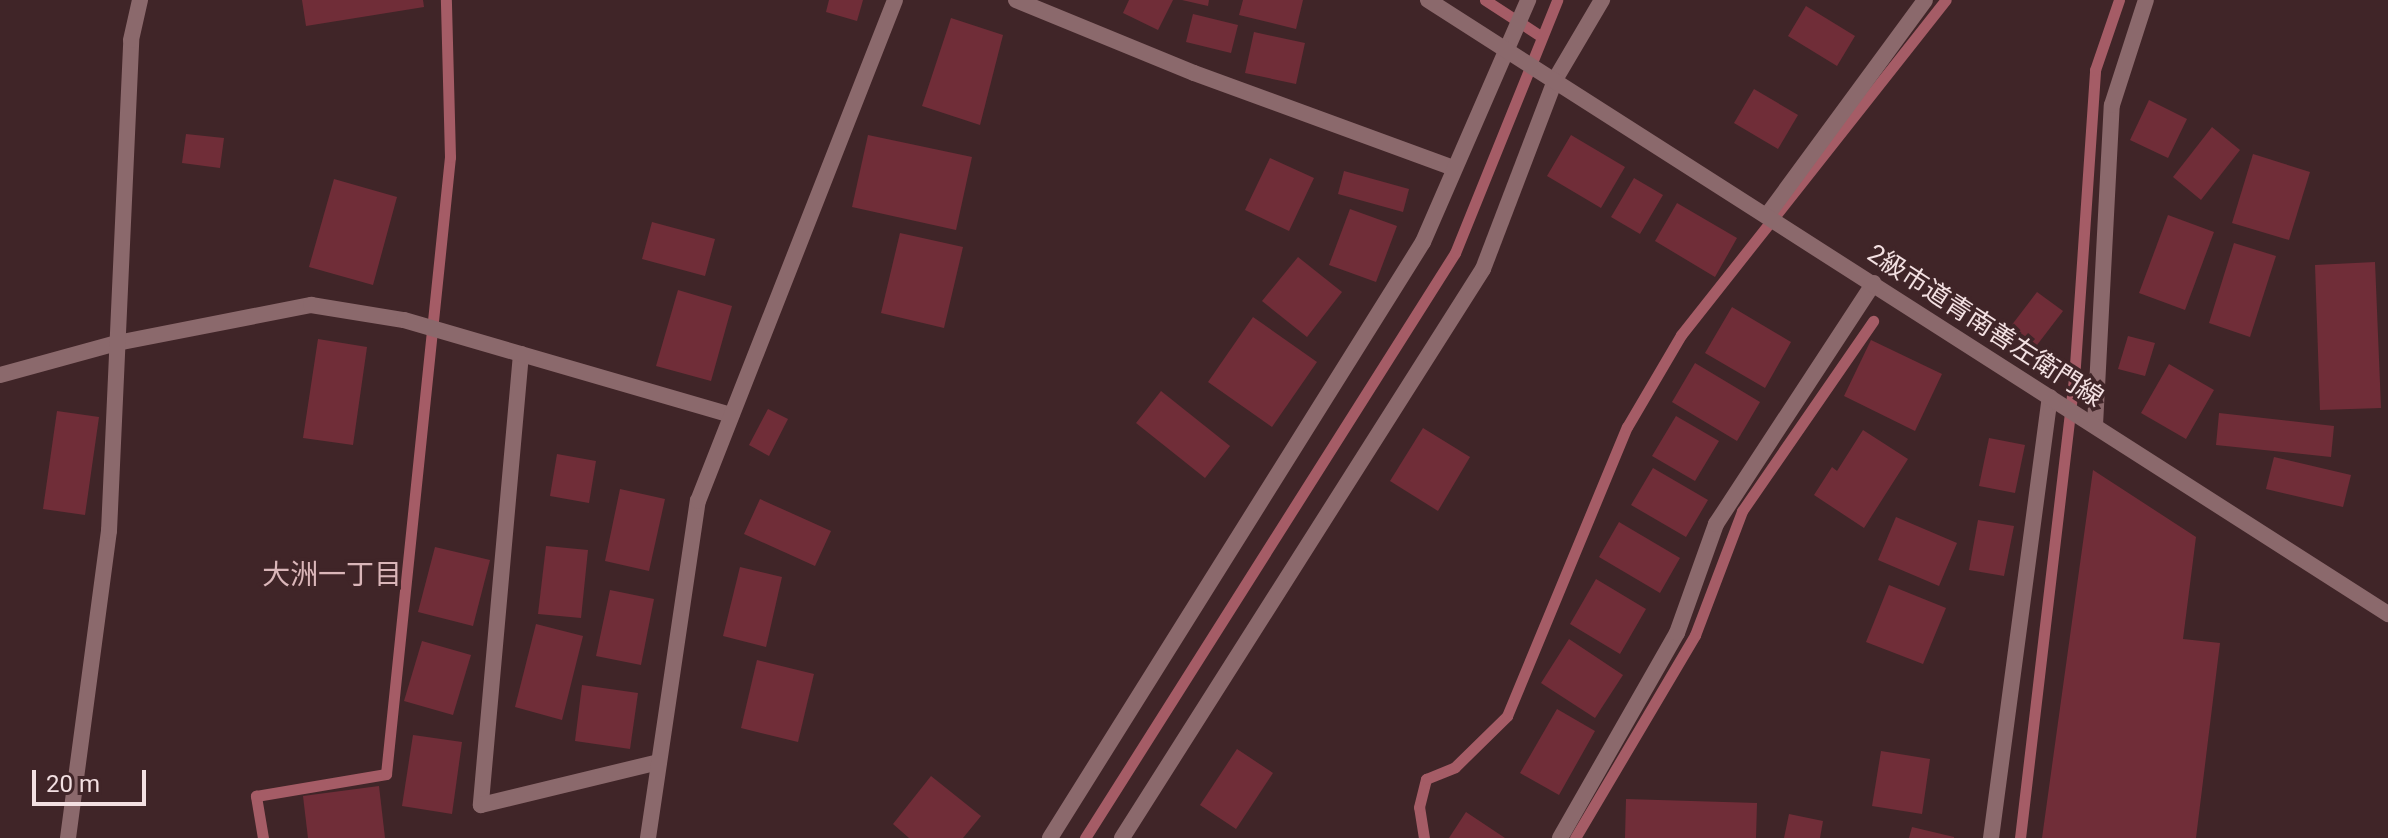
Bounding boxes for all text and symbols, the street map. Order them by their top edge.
street label: 2級市道青南善左衛門線 [1861,238,2109,414]
district label: 大洲一丁目 [262,558,402,592]
scale bar [36,754,150,804]
text: 20 m [46,770,100,798]

